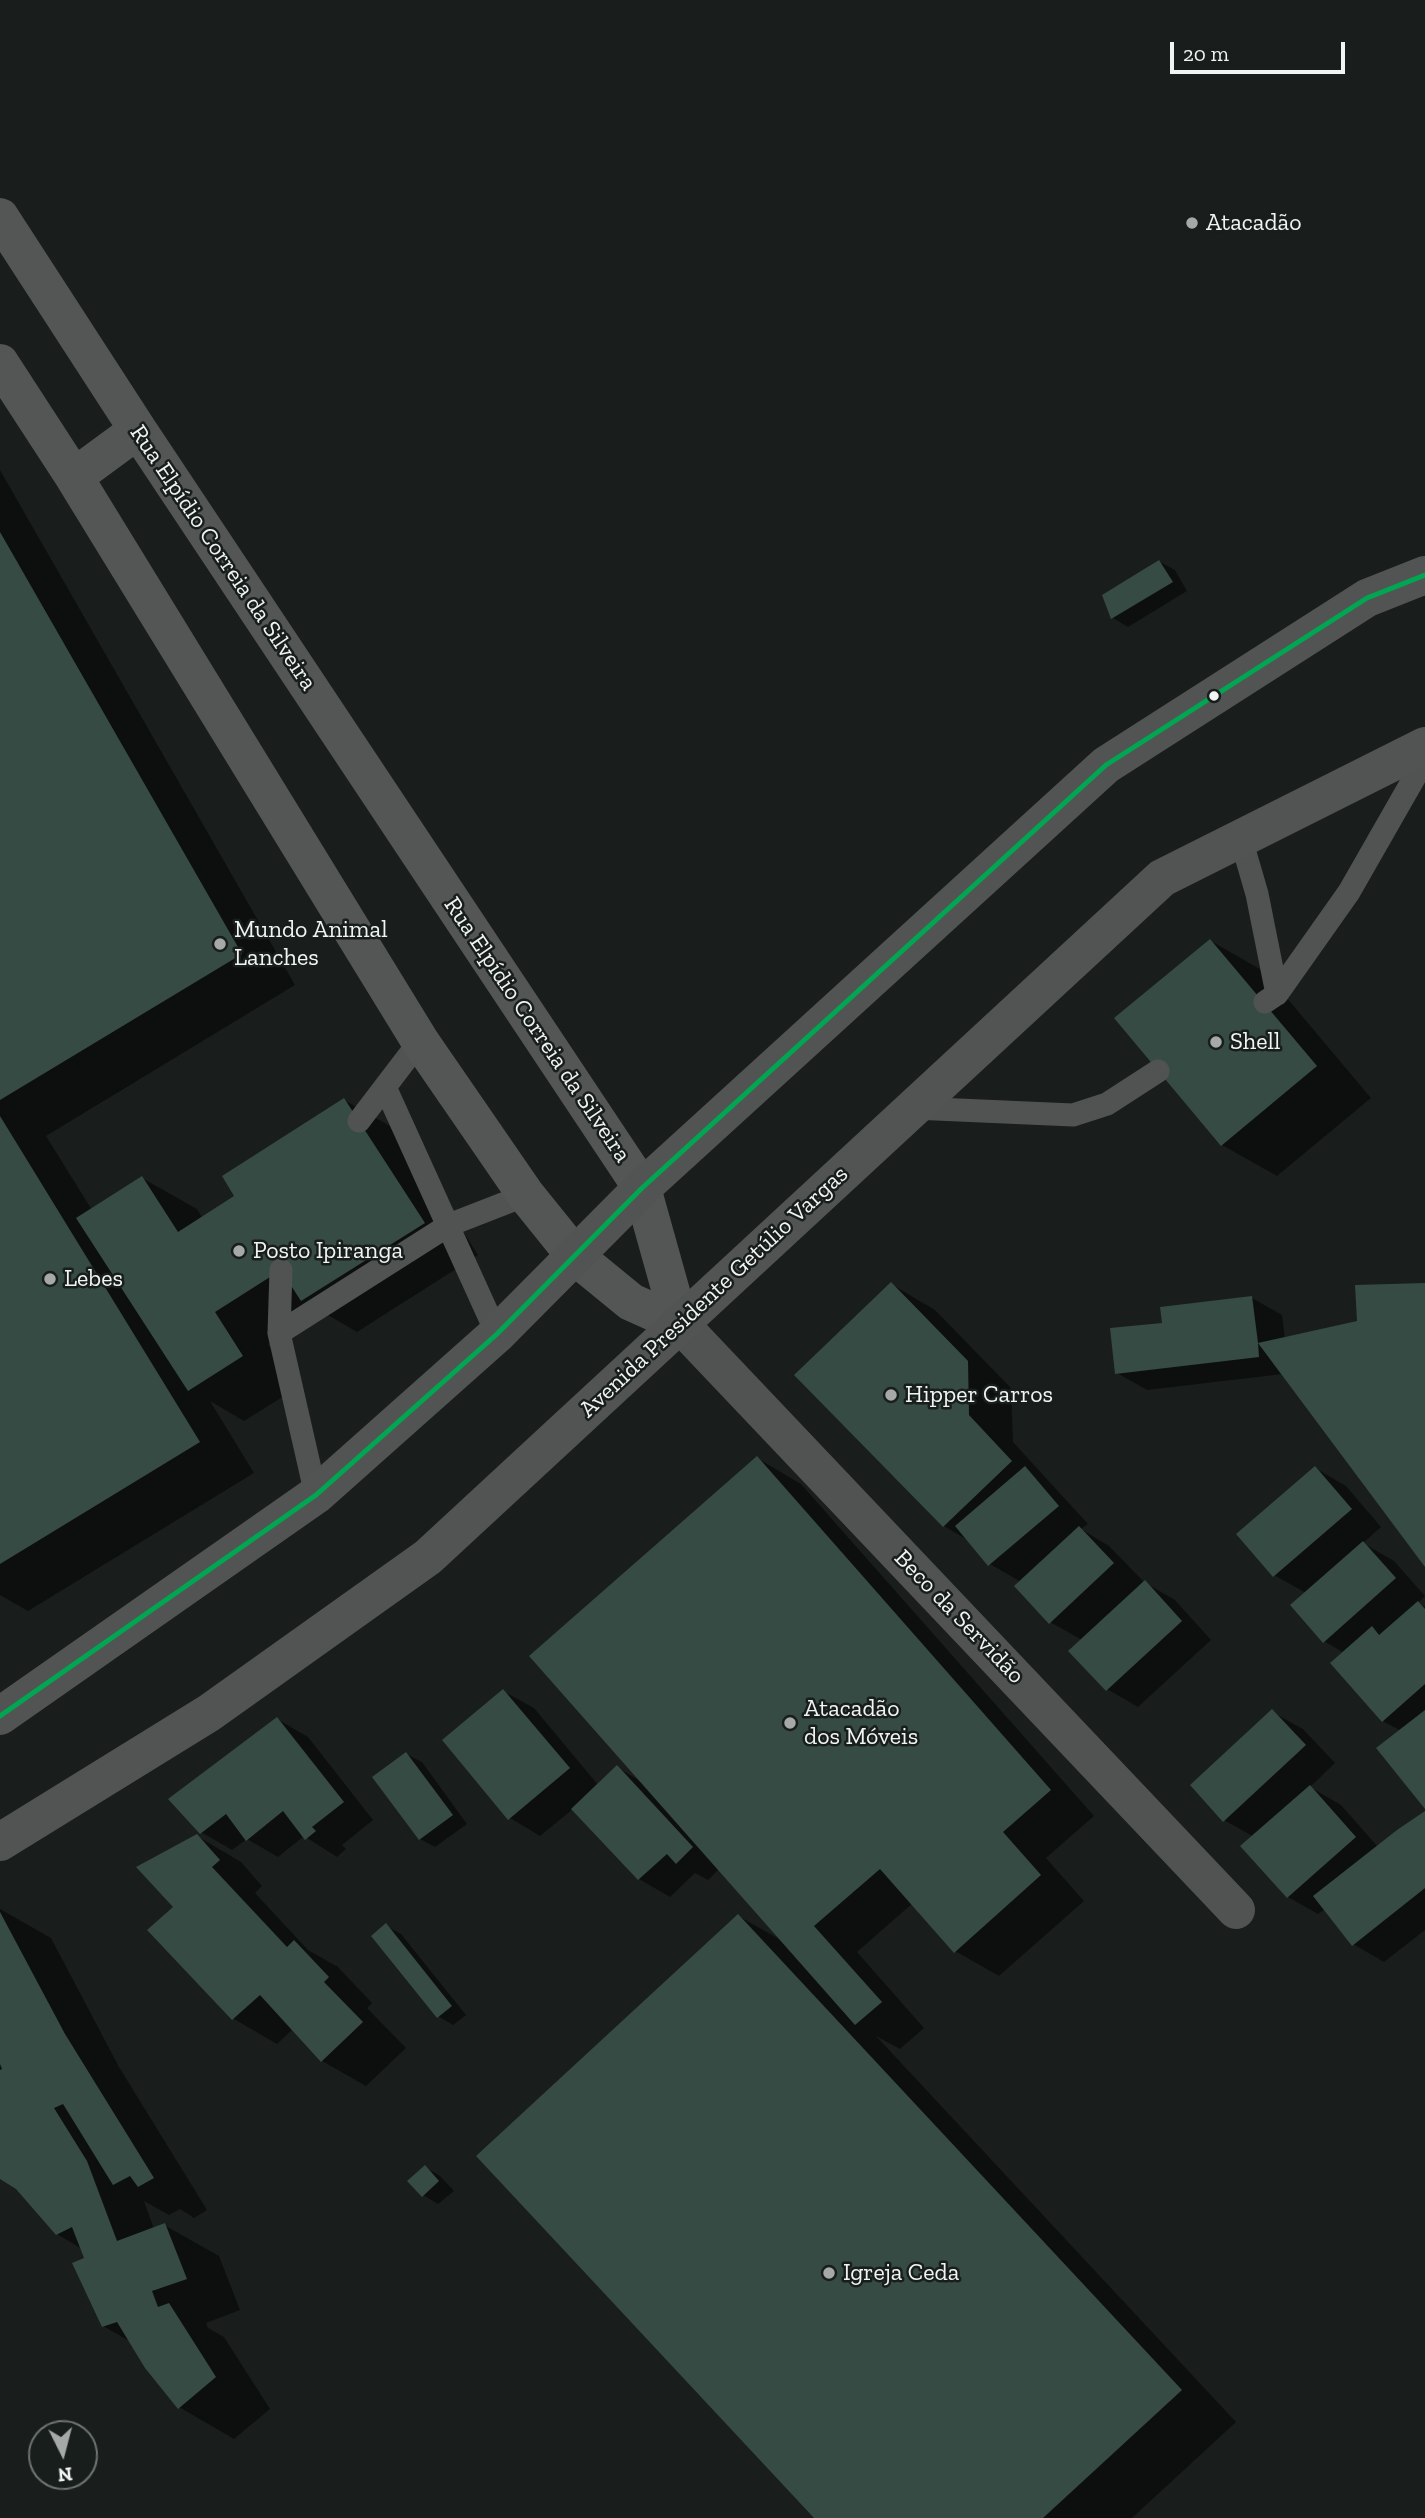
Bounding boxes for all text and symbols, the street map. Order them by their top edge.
scale bar [1173,28,1348,72]
text: 20 m [1183,41,1229,66]
place label: Atacadão [1206,209,1302,237]
marker: Atacadão [1184,215,1200,231]
street label: Rua Elpídio Correia da Silveira [123,420,323,696]
unlabelled marker [1207,689,1221,703]
street label: Rua Elpídio Correia da Silveira [437,892,637,1168]
place label: Mundo Animal Lanches [234,916,388,972]
marker: Mundo Animal Lanches [212,936,228,952]
place label: Shell [1230,1028,1280,1056]
marker: Shell [1208,1034,1224,1050]
street label: Avenida Presidente Getúlio Vargas [574,1160,854,1424]
place label: Posto Ipiranga [253,1237,403,1265]
marker: Posto Ipiranga [231,1243,247,1259]
place label: Lebes [64,1265,123,1293]
marker: Lebes [42,1271,58,1287]
place label: Hipper Carros [905,1381,1053,1409]
marker: Hipper Carros [883,1387,899,1403]
street label: Beco da Servidão [888,1544,1030,1690]
place label: Atacadão dos Móveis [804,1695,918,1751]
marker: Atacadão dos Móveis [782,1715,798,1731]
place label: Igreja Ceda [843,2259,959,2287]
marker: Igreja Ceda [821,2265,837,2281]
north arrow [28,2420,98,2490]
text: N [57,2462,73,2487]

